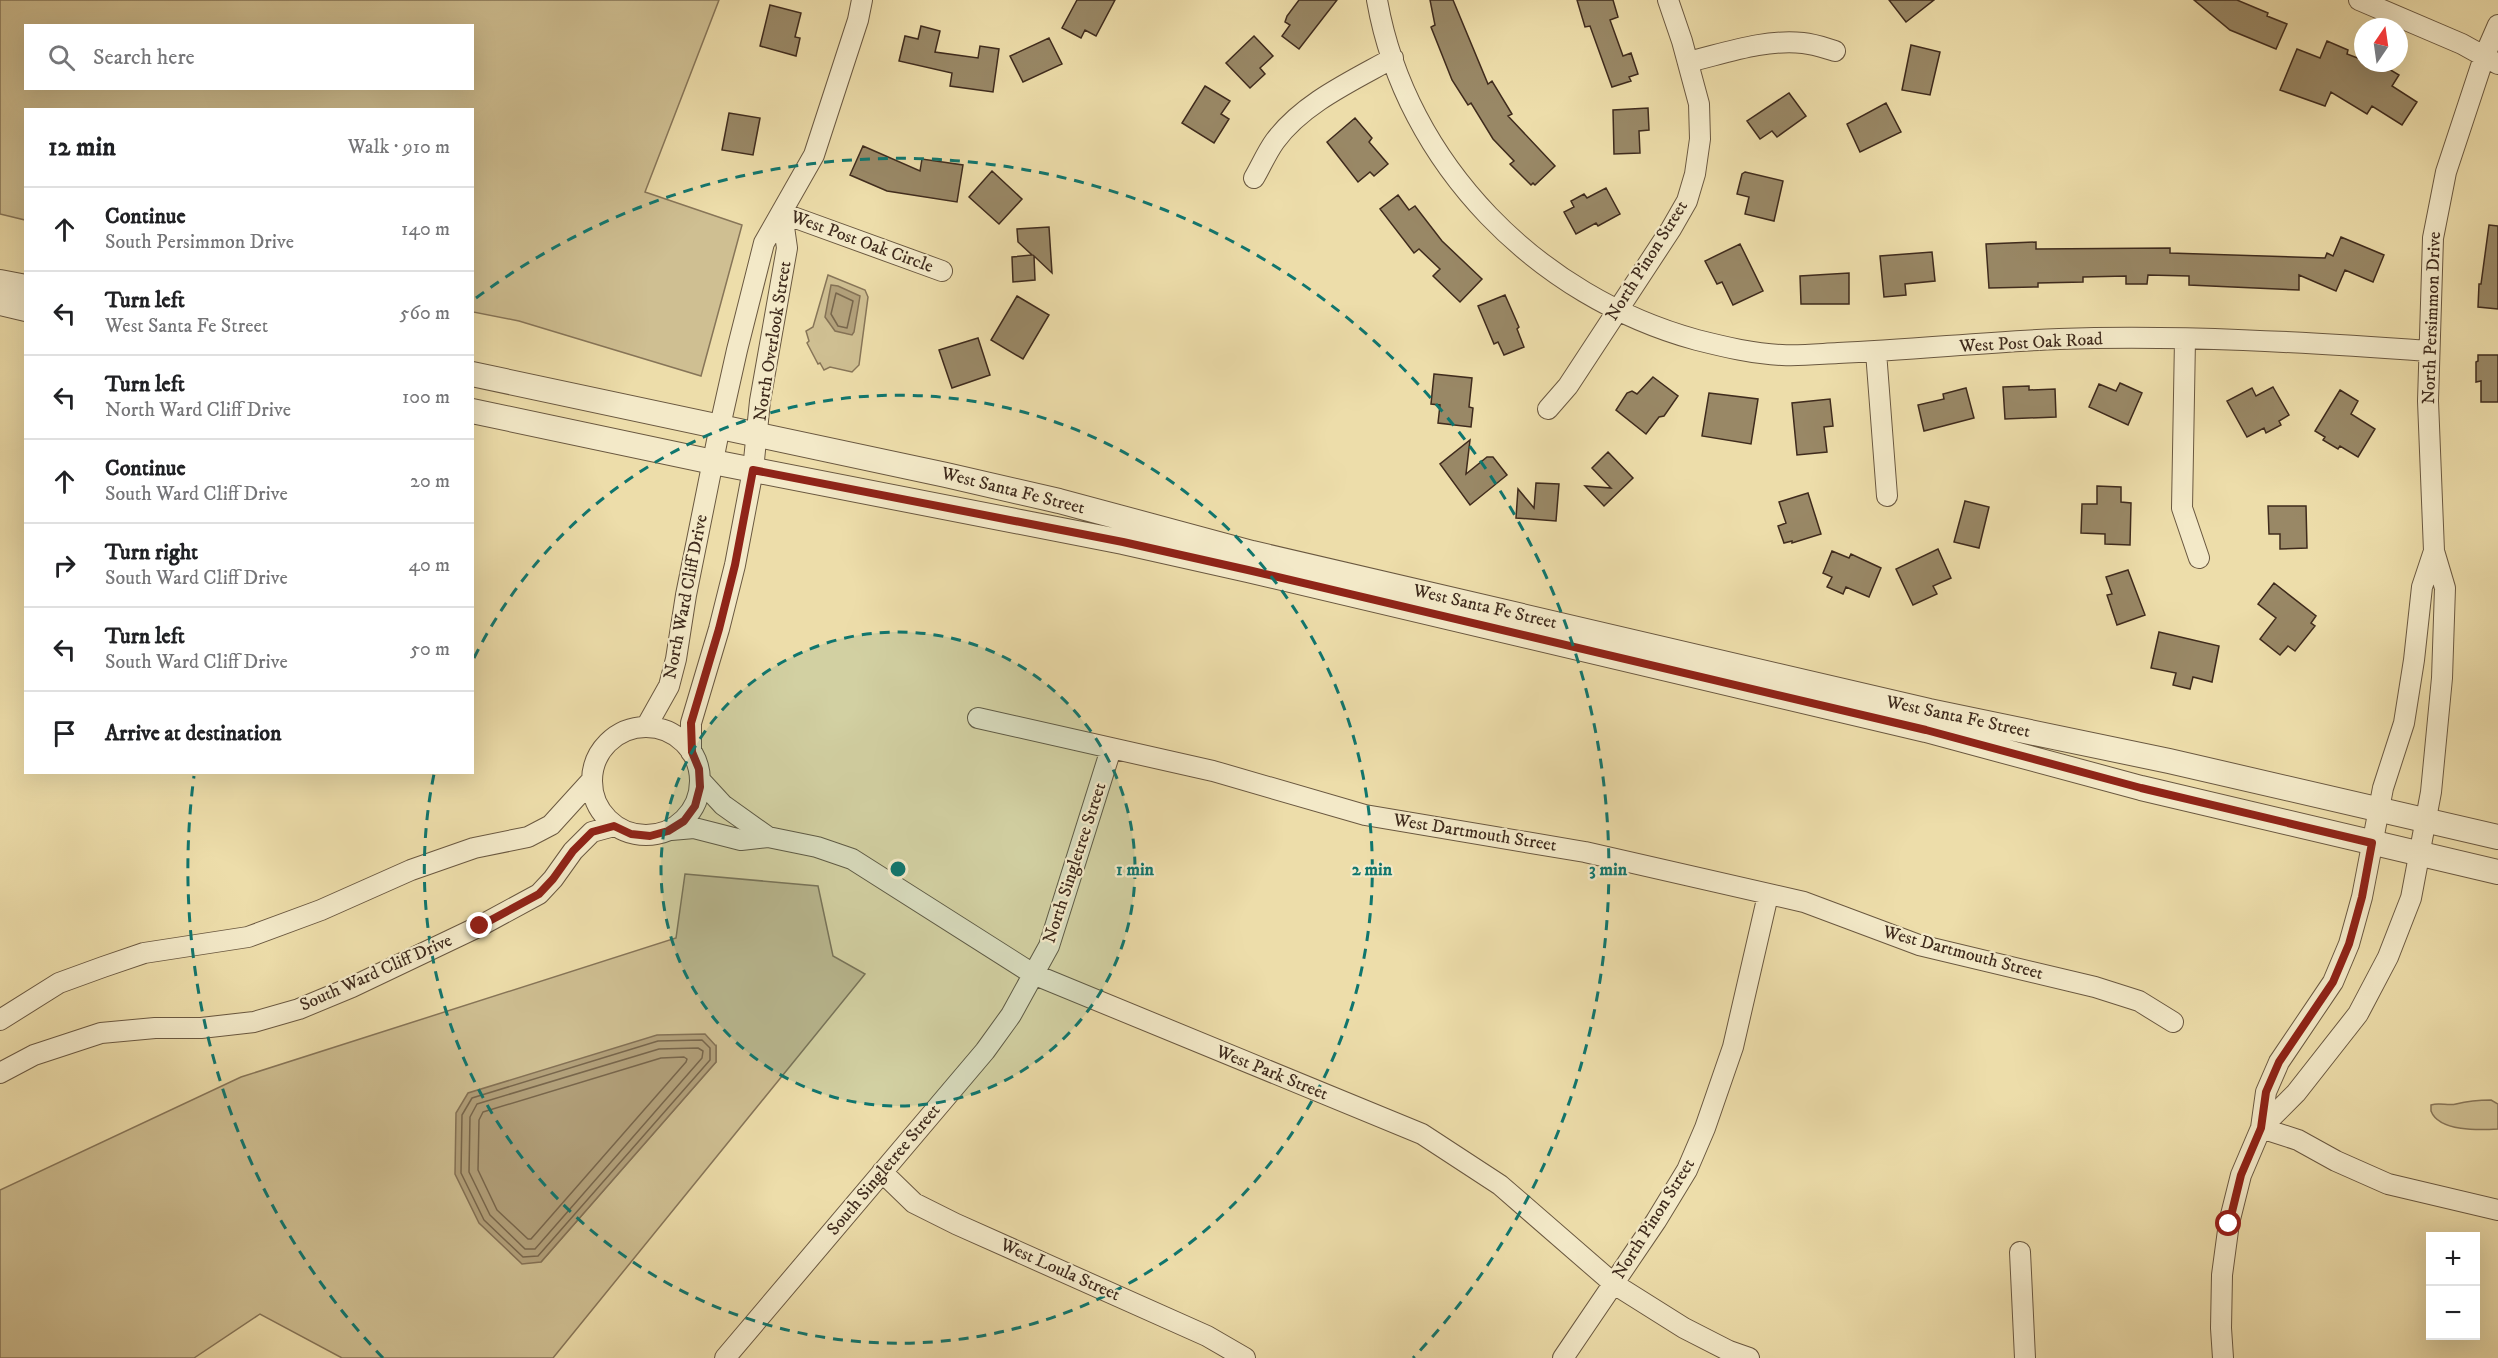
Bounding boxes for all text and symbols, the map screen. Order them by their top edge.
north arrow [2354,18,2408,72]
search box [24,24,474,90]
icon: search [45,41,78,74]
text: Search here [93,44,195,71]
text: 12 min [48,131,116,164]
text: Walk · 910 m [348,135,450,160]
street label: North Pinon Street [1601,197,1693,325]
text: Continue [105,203,186,230]
street label: West Post Oak Circle [787,206,936,278]
icon: ahead [48,213,81,246]
text: 140 m [401,217,450,242]
text: South Persimmon Drive [105,230,294,255]
street label: North Persimmon Drive [2418,231,2446,405]
street label: North Overlook Street [749,259,797,423]
text: Turn left [105,287,185,314]
icon: left [48,297,81,330]
text: 560 m [400,301,450,326]
text: West Santa Fe Street [105,314,268,339]
street label: West Post Oak Road [1958,328,2103,358]
text: Turn left [105,371,185,398]
icon: left [48,381,81,414]
text: 100 m [402,385,450,410]
text: North Ward Cliff Drive [105,398,291,423]
text: Continue [105,455,186,482]
street label: West Santa Fe Street [938,462,1087,519]
icon: ahead [48,465,81,498]
text: 20 m [410,469,450,494]
text: South Ward Cliff Drive [105,482,288,507]
street label: North Ward Cliff Drive [659,513,713,681]
text: Turn right [105,539,198,566]
icon: right [48,549,81,582]
text: 40 m [408,553,450,578]
text: South Ward Cliff Drive [105,566,288,591]
street label: West Santa Fe Street [1410,580,1559,634]
text: Turn left [105,623,185,650]
icon: left [48,633,81,666]
text: 50 m [410,637,450,662]
text: South Ward Cliff Drive [105,650,288,675]
street label: West Santa Fe Street [1883,691,2032,743]
icon: arrive [48,717,81,750]
text: Arrive at destination [105,720,282,747]
street label: North Singletree Street [1039,780,1111,946]
street label: West Dartmouth Street [1391,809,1558,857]
centre of rings [888,859,908,879]
text: 1 min [1116,859,1155,881]
text: 2 min [1352,859,1393,881]
text: 3 min [1589,859,1628,881]
route end [466,912,492,938]
street label: West Dartmouth Street [1880,921,2046,985]
street label: South Ward Cliff Drive [296,930,456,1016]
street label: West Park Street [1212,1040,1331,1106]
street label: South Singletree Street [823,1100,946,1240]
street label: North Pinon Street [1608,1155,1700,1283]
route start [2215,1210,2241,1236]
map controls [2426,1232,2480,1340]
button: + [2426,1232,2480,1286]
street label: West Loula Street [996,1233,1123,1306]
button: − [2426,1286,2480,1340]

